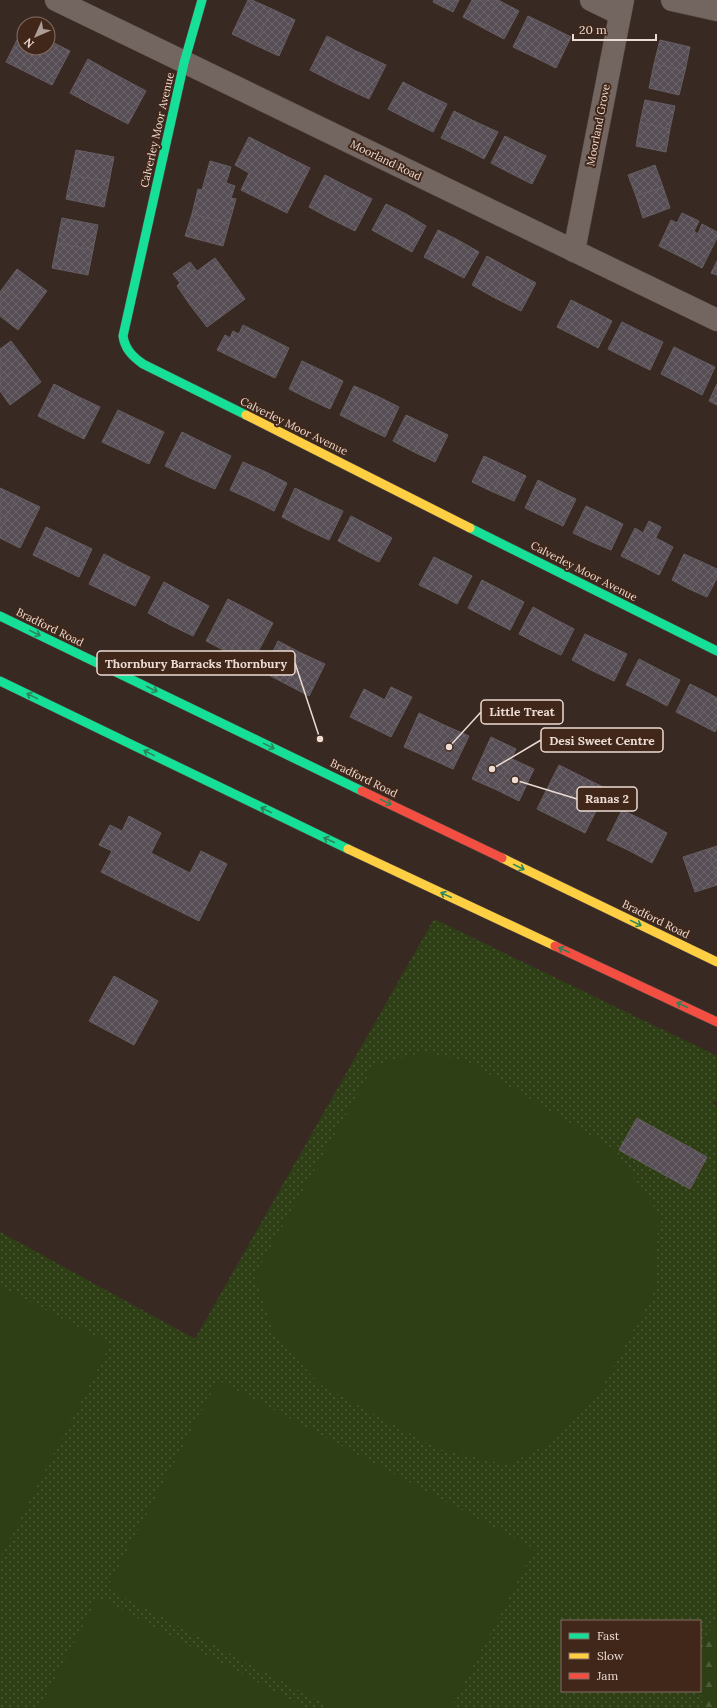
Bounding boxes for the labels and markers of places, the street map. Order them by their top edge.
callout: Thornbury Barracks Thornbury [97,651,295,675]
callout: Little Treat [481,700,563,724]
callout: Desi Sweet Centre [541,728,663,752]
callout: Ranas 2 [577,787,637,811]

